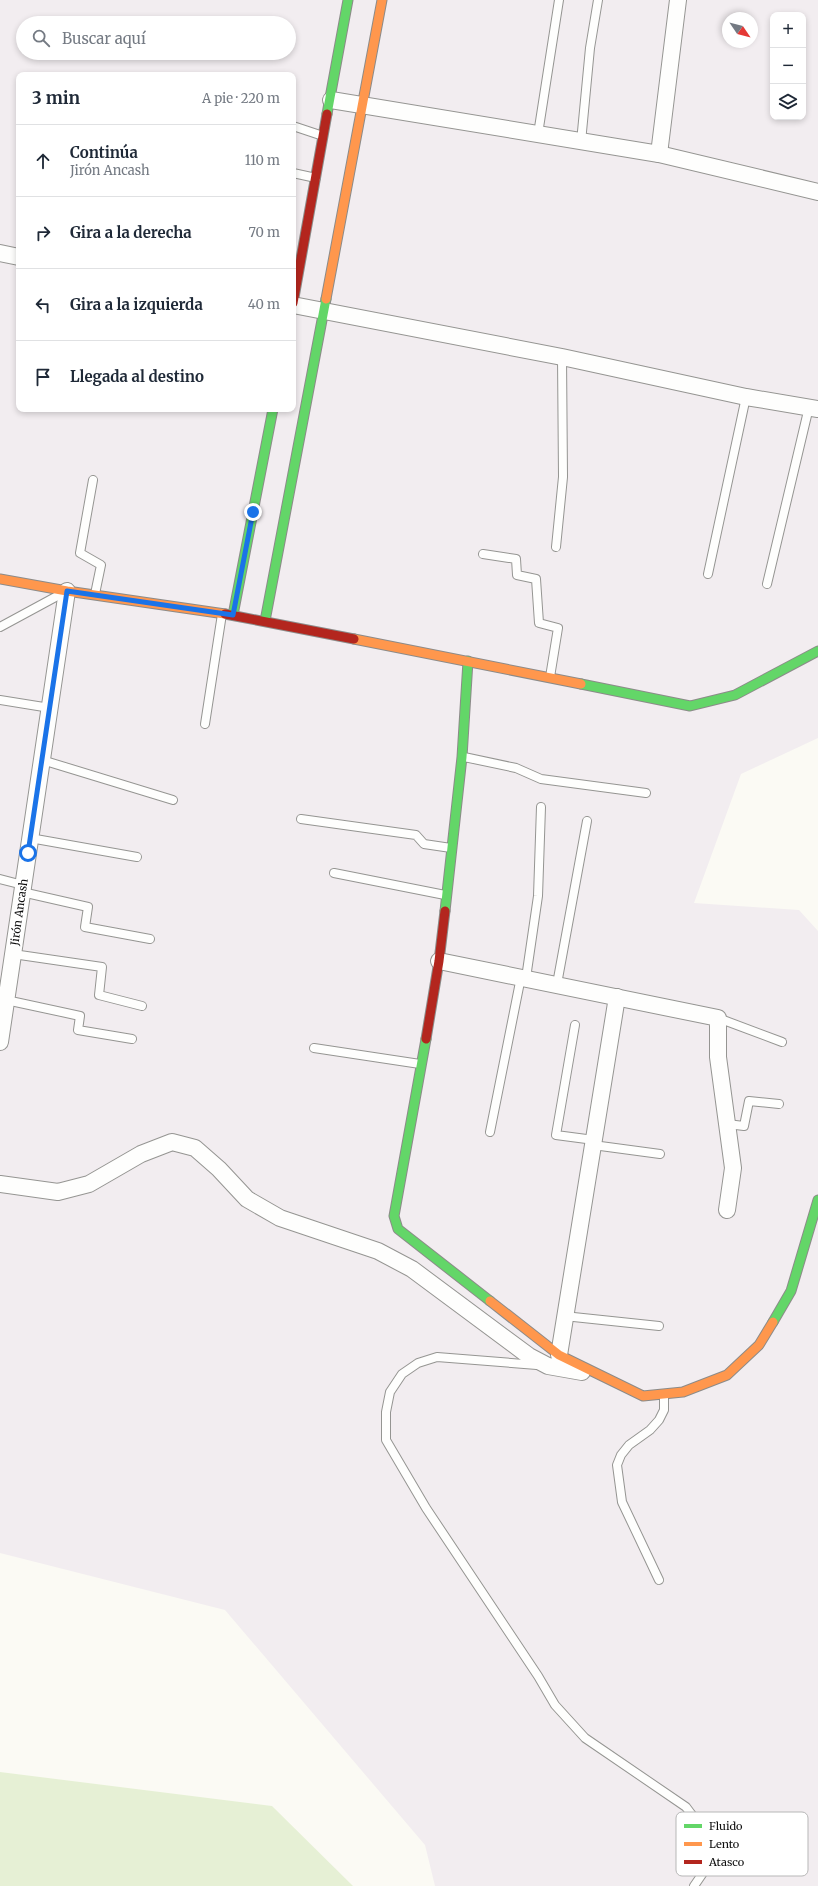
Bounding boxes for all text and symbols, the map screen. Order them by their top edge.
north arrow [722,12,758,48]
map controls [770,12,806,120]
button: + [770,12,806,48]
search box [16,16,296,60]
icon: search [30,27,52,49]
text: Buscar aquí [62,29,146,48]
button: − [770,48,806,84]
button: layers [770,84,806,120]
text: 3 min [32,87,80,109]
text: A pie · 220 m [202,90,280,107]
text: Continúa [70,143,138,162]
icon: ahead [32,150,54,172]
text: 110 m [245,152,280,169]
text: Jirón Ancash [70,162,150,179]
icon: right [32,222,54,244]
text: Gira a la derecha [70,223,192,242]
text: 70 m [249,224,280,241]
icon: left [32,294,54,316]
text: Gira a la izquierda [70,295,203,314]
text: 40 m [248,296,280,313]
icon: arrive [32,366,54,388]
text: Llegada al destino [70,367,204,386]
route end [244,503,262,521]
route start [19,844,37,862]
street label: Jirón Ancash [7,877,31,947]
legend [676,1812,808,1876]
text: Fluido [709,1819,743,1833]
text: Lento [709,1837,740,1851]
text: Atasco [708,1855,745,1869]

